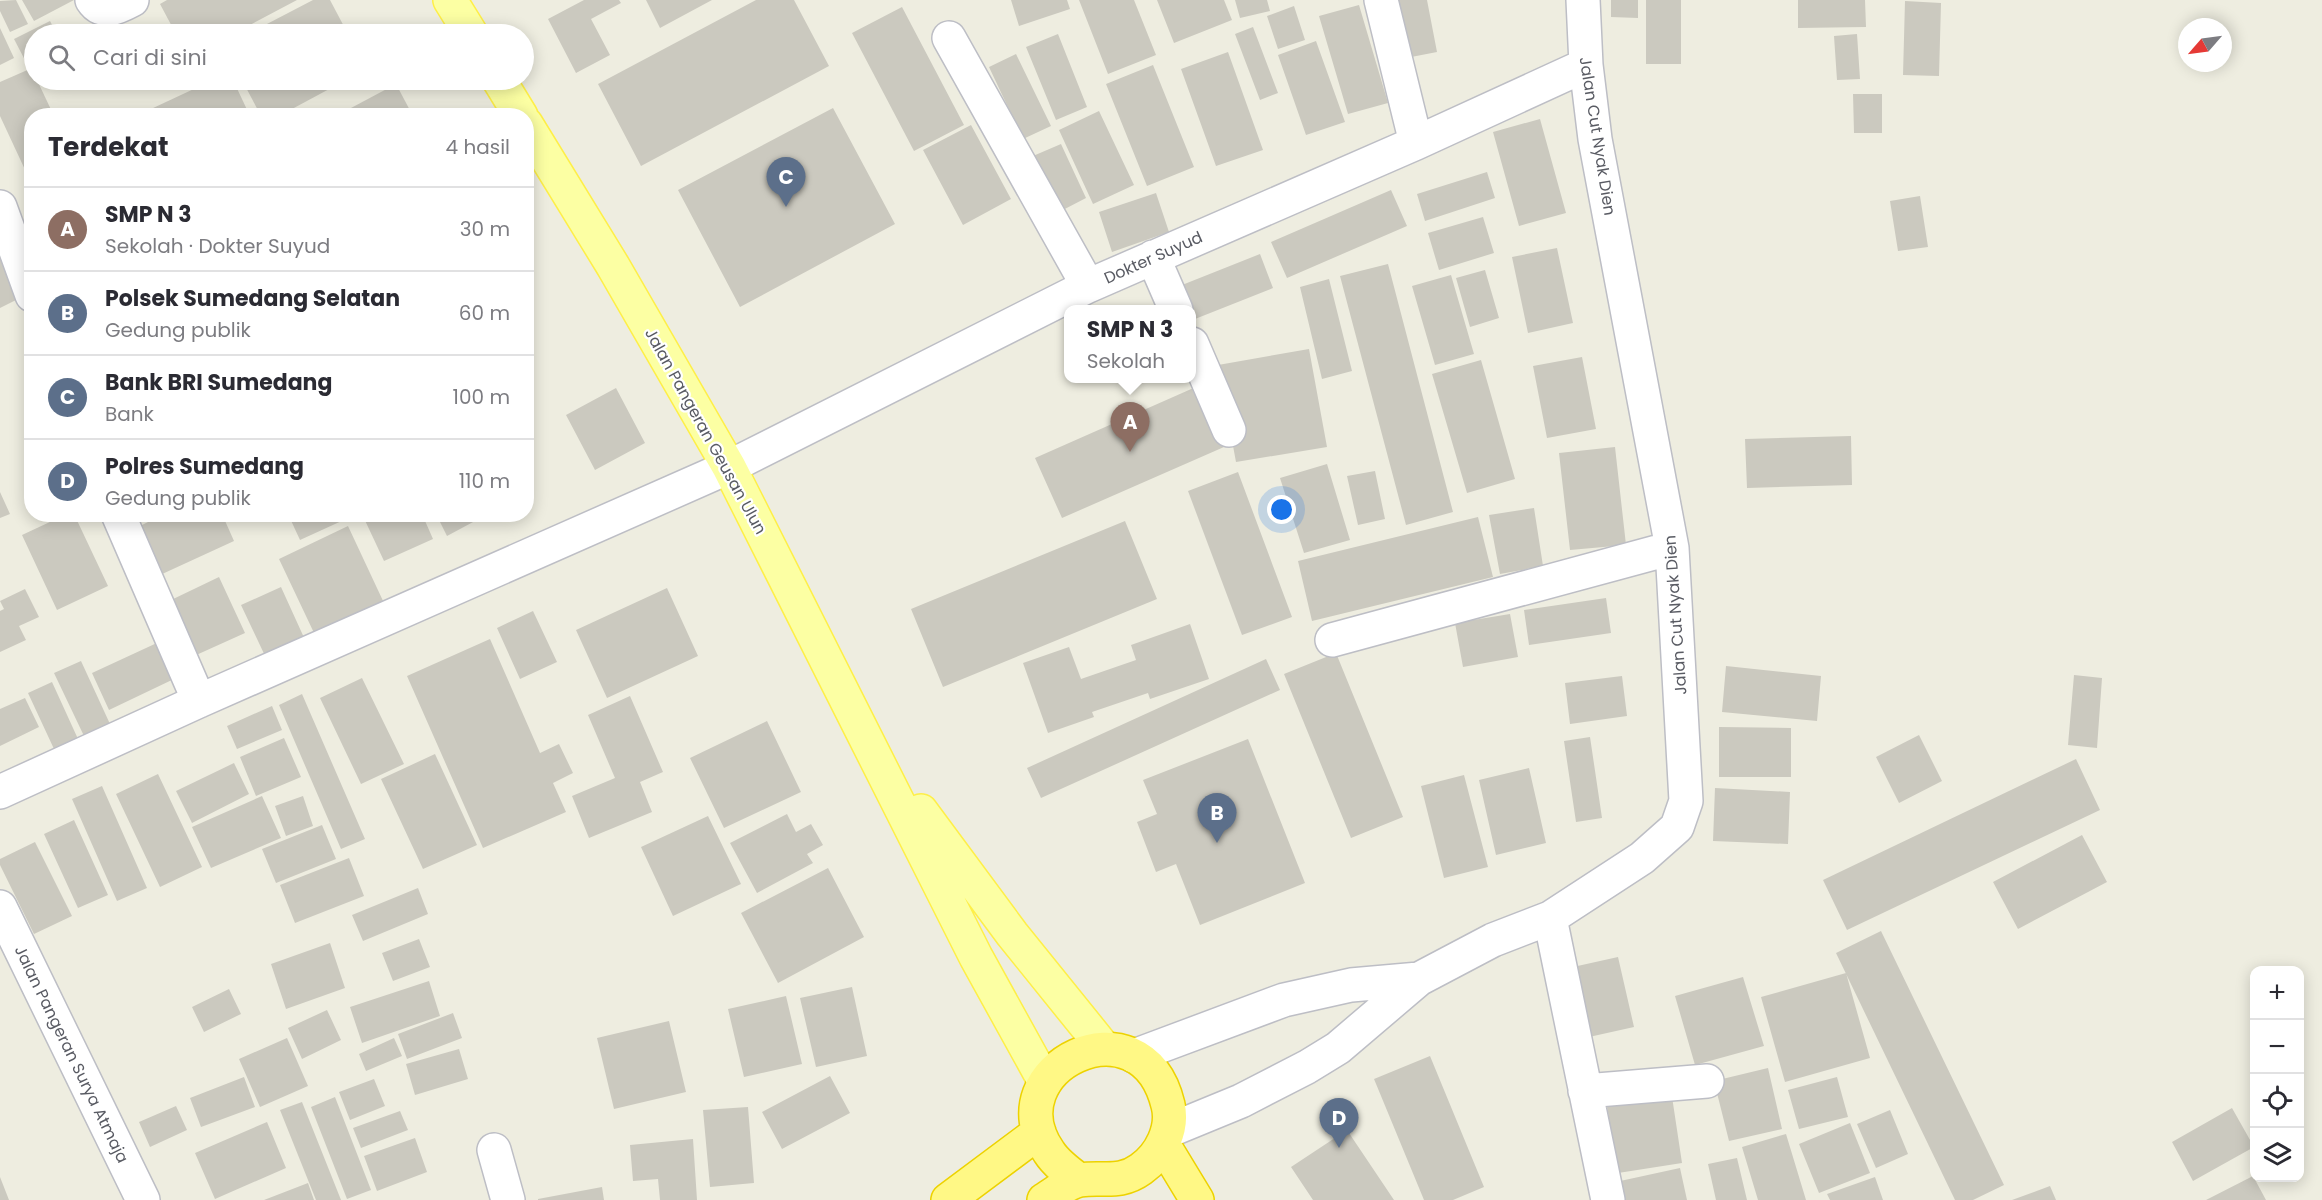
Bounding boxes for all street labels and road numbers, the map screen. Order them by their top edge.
street label: Jalan Cut Nyak Dien [1574,55,1621,217]
street label: Dokter Suyud [1100,225,1206,289]
street label: Jalan Pangeran Geusan Ulun [639,324,772,538]
street label: Jalan Cut Nyak Dien [1658,534,1693,696]
street label: Jalan Pangeran Surya Atmaja [9,942,134,1167]

